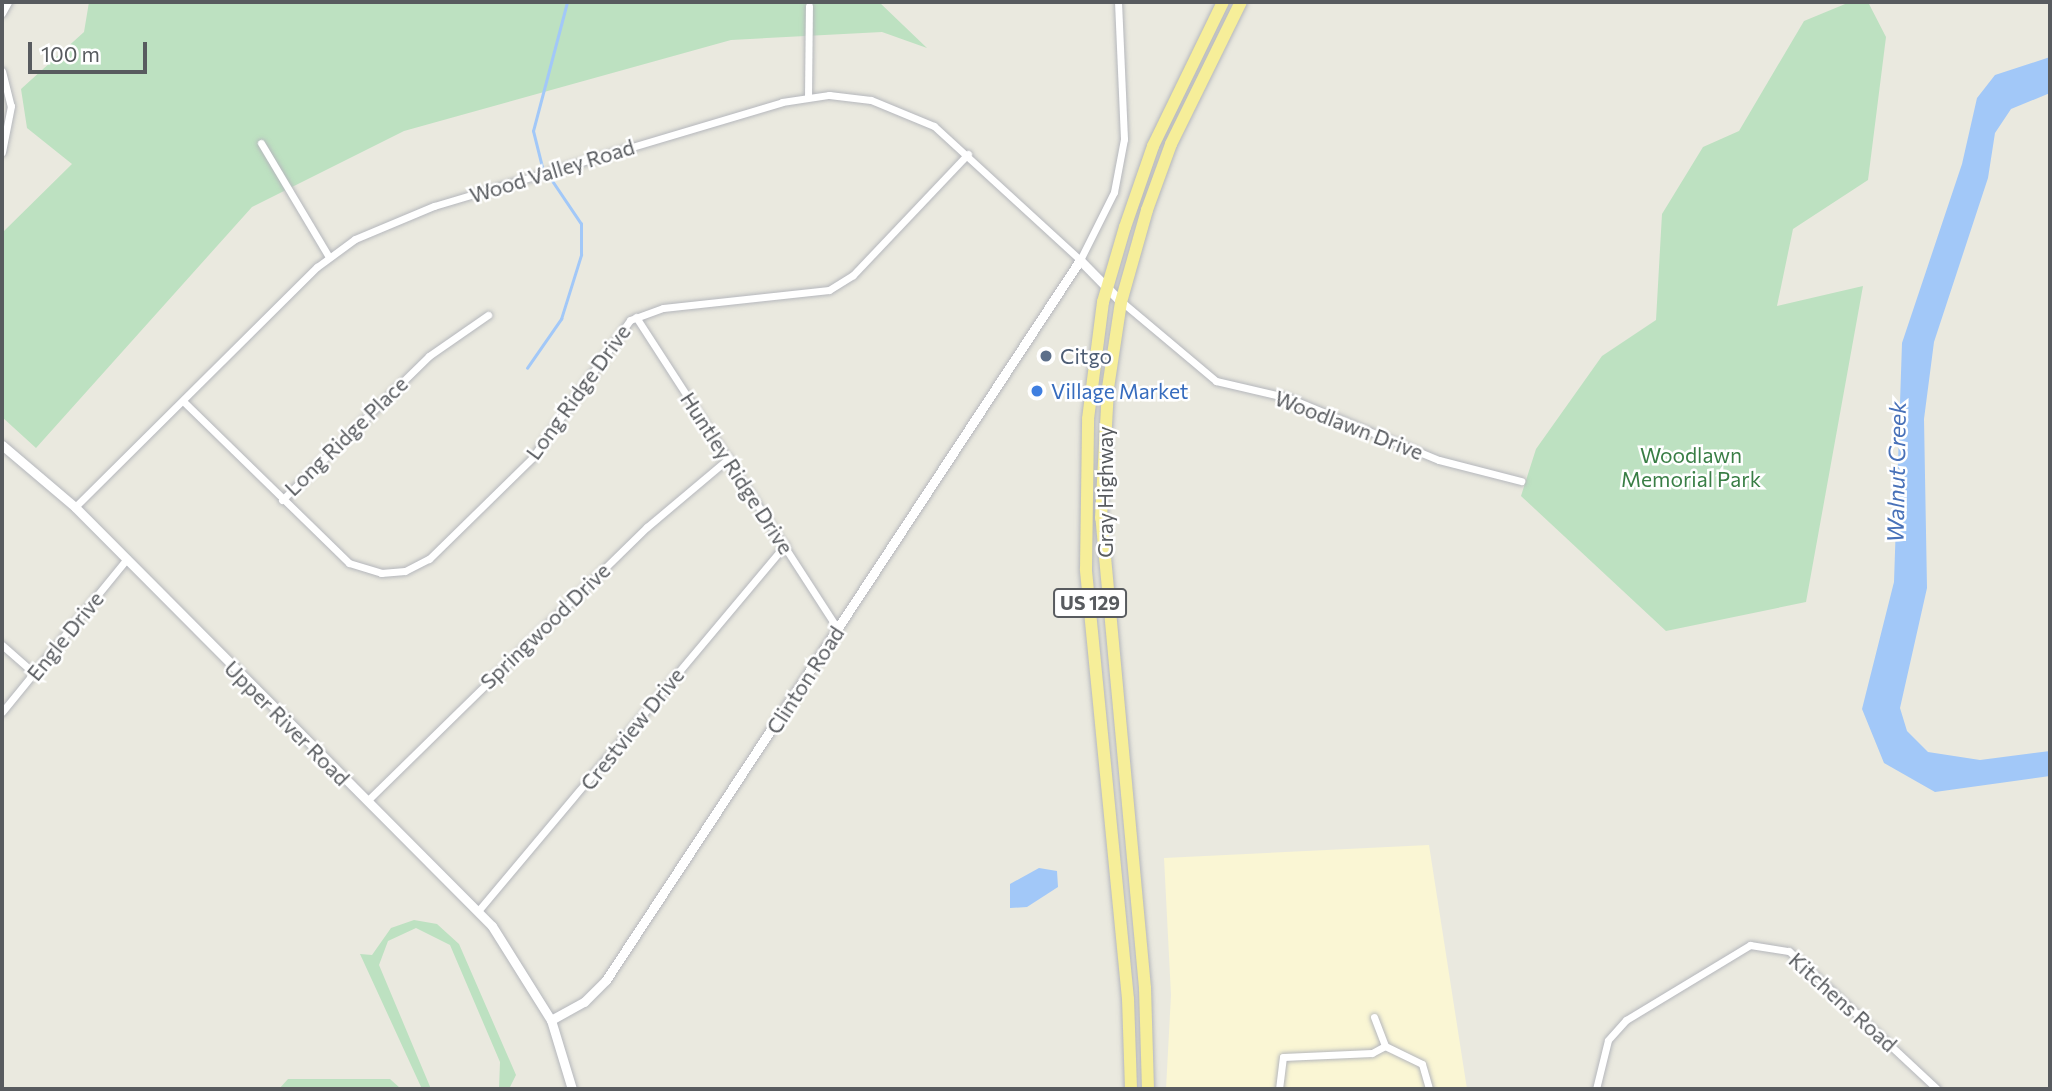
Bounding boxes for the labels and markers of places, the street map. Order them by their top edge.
place label: Citgo [1060,343,1112,369]
marker: Citgo [1038,348,1054,364]
place label: Village Market [1051,378,1188,404]
marker: Village Market [1029,383,1045,399]

